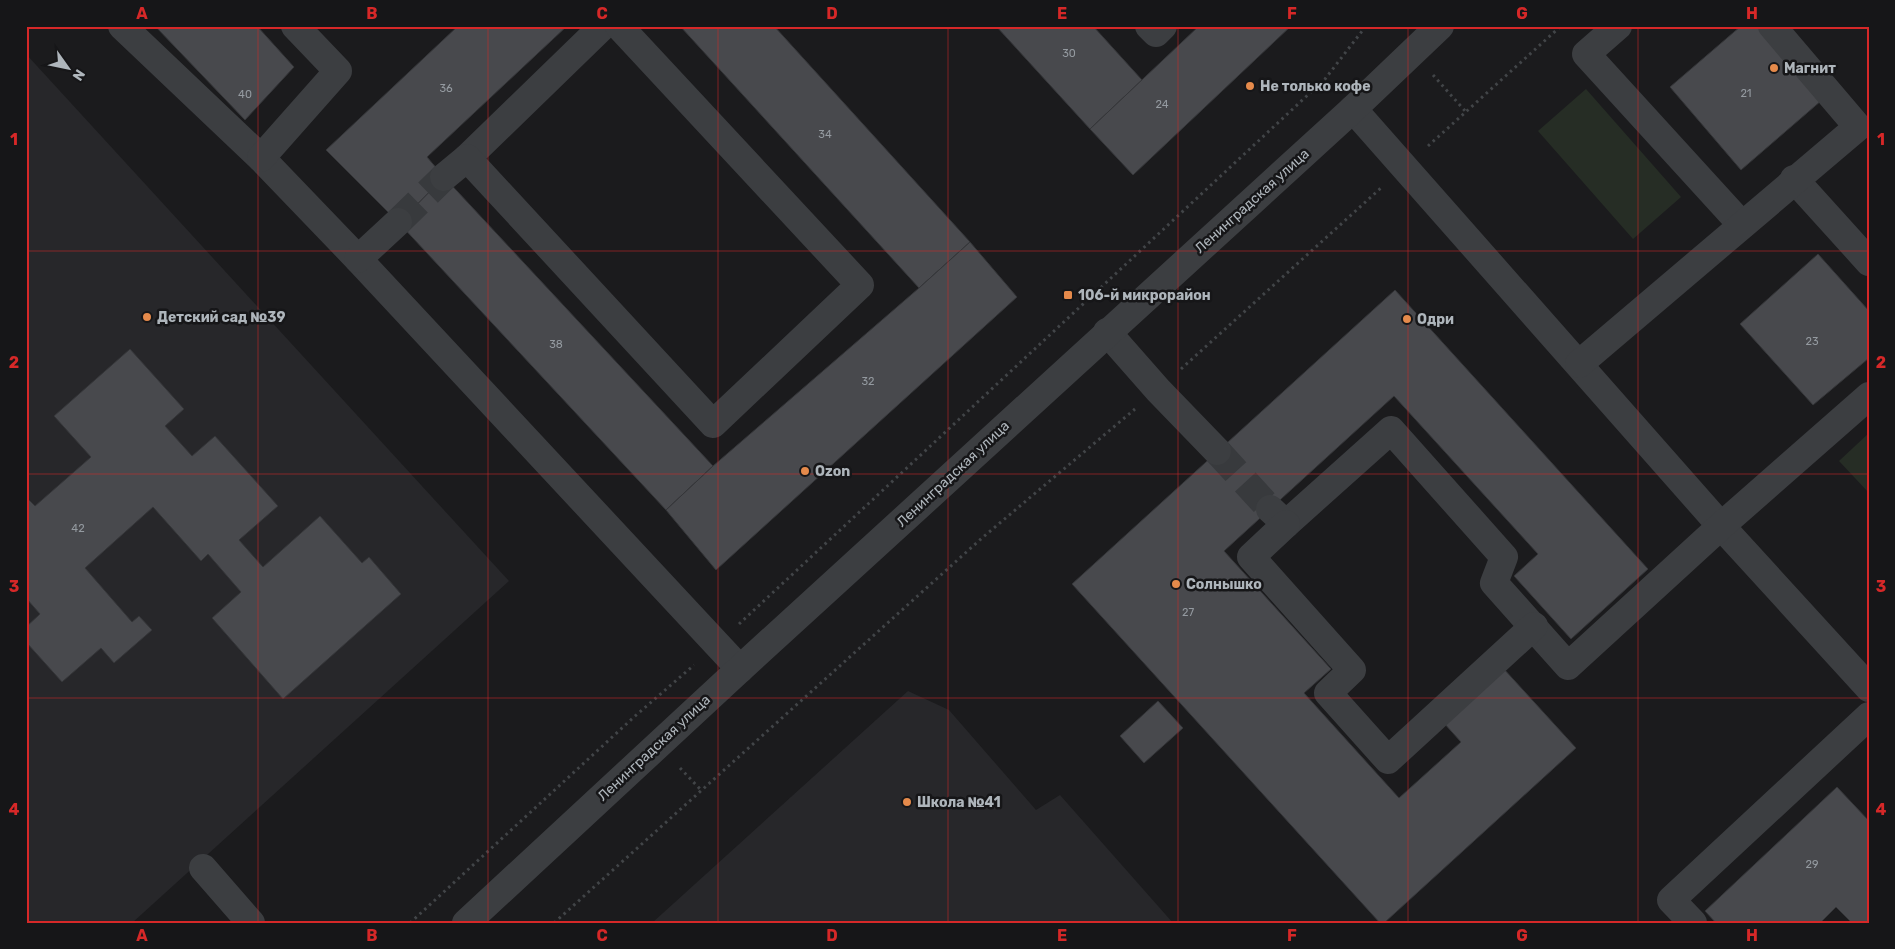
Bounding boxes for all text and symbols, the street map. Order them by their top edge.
text: A [136,4,148,23]
text: B [366,4,378,23]
text: C [596,4,608,23]
text: D [826,4,838,23]
text: E [1057,4,1067,23]
text: F [1287,4,1297,23]
text: G [1516,4,1528,23]
text: H [1746,4,1758,23]
north arrow [42,42,92,92]
house number: 30 [1062,47,1076,60]
place label: Магнит [1784,60,1836,77]
marker: Магнит [1768,62,1780,74]
text: N [69,66,88,84]
place label: Не только кофе [1260,78,1370,95]
marker: Не только кофе [1244,80,1256,92]
house number: 36 [439,82,453,95]
house number: 21 [1740,87,1752,100]
house number: 40 [238,88,252,101]
house number: 24 [1155,98,1169,111]
house number: 34 [818,128,832,141]
text: 1 [10,130,18,149]
text: 1 [1877,130,1885,149]
street label: Ленинградская улица [1191,145,1313,257]
place label: 106-й микрорайон [1078,287,1211,304]
marker: 106-й микрорайон [1062,289,1074,301]
place label: Детский сад №39 [157,309,286,326]
marker: Детский сад №39 [141,311,153,323]
place label: Одри [1417,311,1454,328]
marker: Одри [1401,313,1413,325]
house number: 23 [1805,335,1819,348]
house number: 38 [549,338,563,351]
text: 2 [9,353,19,372]
text: 2 [1876,353,1886,372]
house number: 32 [861,375,875,388]
street label: Ленинградская улица [893,417,1013,531]
place label: Ozon [815,463,850,480]
marker: Ozon [799,465,811,477]
house number: 42 [71,522,85,535]
place label: Солнышко [1186,576,1262,593]
text: 3 [9,577,19,596]
text: 3 [1876,577,1886,596]
marker: Солнышко [1170,578,1182,590]
house number: 27 [1182,606,1194,619]
street label: Ленинградская улица [594,691,714,805]
place label: Школа №41 [917,794,1001,811]
marker: Школа №41 [901,796,913,808]
text: 4 [9,800,20,819]
text: 4 [1876,800,1887,819]
house number: 29 [1806,858,1818,871]
text: A [136,926,148,945]
text: B [366,926,378,945]
text: C [596,926,608,945]
text: D [826,926,838,945]
text: E [1057,926,1067,945]
text: F [1287,926,1297,945]
text: G [1516,926,1528,945]
text: H [1746,926,1758,945]

